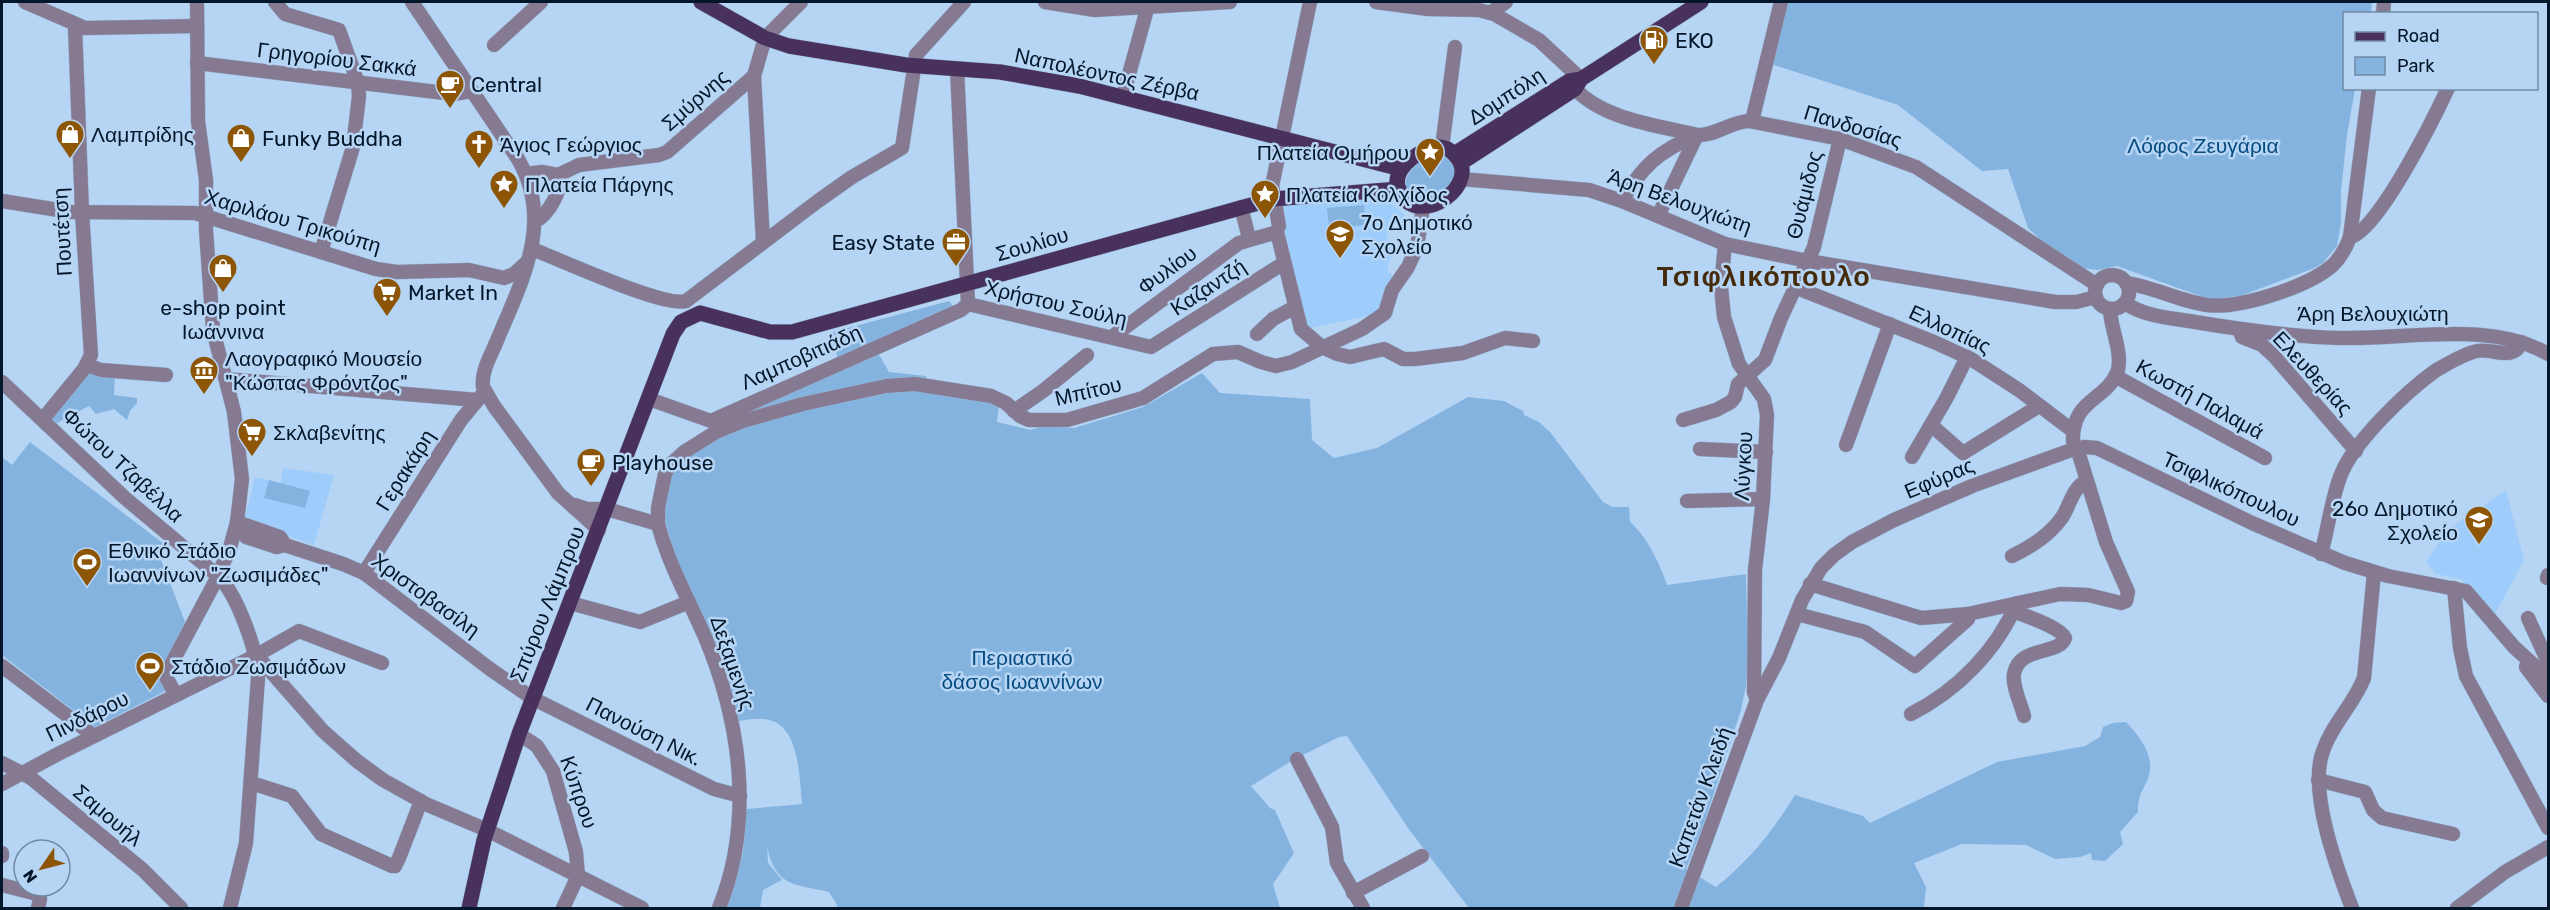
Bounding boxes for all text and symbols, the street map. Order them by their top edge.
legend [2343,12,2538,90]
fuel station icon: EKO [1638,24,1670,66]
text: Road [2397,25,2440,47]
place label: EKO [1675,28,1714,53]
street label: Γρηγορίου Σακκά [256,37,418,81]
street label: Ναπολέοντος Ζέρβα [1012,42,1202,106]
text: Park [2397,55,2435,77]
street label: Δομπόλη [1463,62,1549,130]
street label: Σμύρνης [656,64,734,136]
cafe icon: Central [434,68,466,110]
place label: Central [471,72,542,97]
street label: Πανδοσίας [1801,99,1905,153]
shop icon: Λαμπρίδης [54,118,86,160]
place label: Λαμπρίδης [91,122,194,147]
shop icon: Funky Buddha [225,122,257,164]
place label: Funky Buddha [262,126,402,151]
church icon: Άγιος Γεώργιος [463,128,495,170]
place label: Άγιος Γεώργιος [500,132,642,157]
park label: Λόφος Ζευγάρια [2127,133,2279,158]
place icon: Πλατεία Ομήρου [1414,136,1446,178]
place label: Πλατεία Ομήρου [1257,140,1409,165]
street label: Θυάμιδος [1781,148,1827,242]
street label: Άρη Βελουχιώτη [1605,163,1755,239]
place icon: Πλατεία Πάργης [488,168,520,210]
place label: Πλατεία Πάργης [525,172,674,197]
place icon: Πλατεία Κολχίδος [1249,178,1281,220]
place label: Πλατεία Κολχίδος [1286,182,1448,207]
street label: Χαριλάου Τρικούπη [202,184,384,258]
street label: Πουτέτση [47,187,77,277]
place label: 7ο Δημοτικό Σχολείο [1361,210,1473,259]
school or university icon: 7ο Δημοτικό Σχολείο [1324,218,1356,260]
street label: Σουλίου [993,222,1071,266]
office icon: Easy State [940,226,972,268]
place label: Easy State [831,230,935,255]
street label: Φυλίου [1133,240,1201,300]
shop icon: e-shop point Ιωάννινα [207,252,239,294]
street label: Καζαντζή [1166,253,1250,321]
district label: Τσιφλικόπουλο [1657,261,1871,293]
street label: Χρήστου Σούλη [982,274,1130,332]
supermarket icon: Market In [371,276,403,318]
place label: Market In [408,280,498,305]
place label: e-shop point Ιωάννινα [160,295,286,344]
street label: Ελλοπίας [1905,299,1995,359]
street label: Άρη Βελουχιώτη [2297,301,2449,326]
street label: Λαμποβιτιάδη [737,319,865,395]
street label: Ελευθερίας [2268,326,2358,420]
place label: Λαογραφικό Μουσείο "Κώστας Φρόντζος" [225,346,422,395]
museum icon: Λαογραφικό Μουσείο "Κώστας Φρόντζος" [188,354,220,396]
street label: Κωστή Παλαμά [2132,354,2268,444]
street label: Μπίτου [1052,371,1124,411]
street label: Φώτου Τζαβέλλα [57,403,189,527]
supermarket icon: Σκλαβενίτης [236,416,268,458]
place label: Σκλαβενίτης [273,420,386,445]
street label: Γερακάρη [370,425,440,515]
street label: Λύγκου [1729,431,1757,501]
cafe icon: Playhouse [575,446,607,488]
street label: Τσιφλικόπουλου [2158,446,2304,532]
place label: Playhouse [612,450,713,475]
street label: Εφύρας [1900,452,1978,504]
place label: 26ο Δημοτικό Σχολείο [2332,496,2458,545]
school or university icon: 26ο Δημοτικό Σχολείο [2463,504,2495,546]
street label: Σπύρου Λάμπρου [504,522,590,686]
place label: Εθνικό Στάδιο Ιωαννίνων "Ζωσιμάδες" [108,538,329,587]
sports icon: Εθνικό Στάδιο Ιωαννίνων "Ζωσιμάδες" [71,546,103,588]
street label: Χριστοβασίλη [367,547,485,643]
street label: Δεξαμενής [705,613,761,713]
park label: Περιαστικό δάσος Ιωαννίνων [941,645,1103,694]
sports icon: Στάδιο Ζωσιμάδων [134,650,166,692]
place label: Στάδιο Ζωσιμάδων [171,654,346,679]
street label: Πινδάρου [41,685,133,747]
street label: Πανούση Νικ. [582,691,706,771]
street label: Καπετάν Κλειδή [1663,723,1737,871]
street label: Κύπρου [555,752,603,832]
street label: Σαμουήλ [68,779,148,851]
north arrow [12,838,72,898]
text: N [19,866,41,886]

